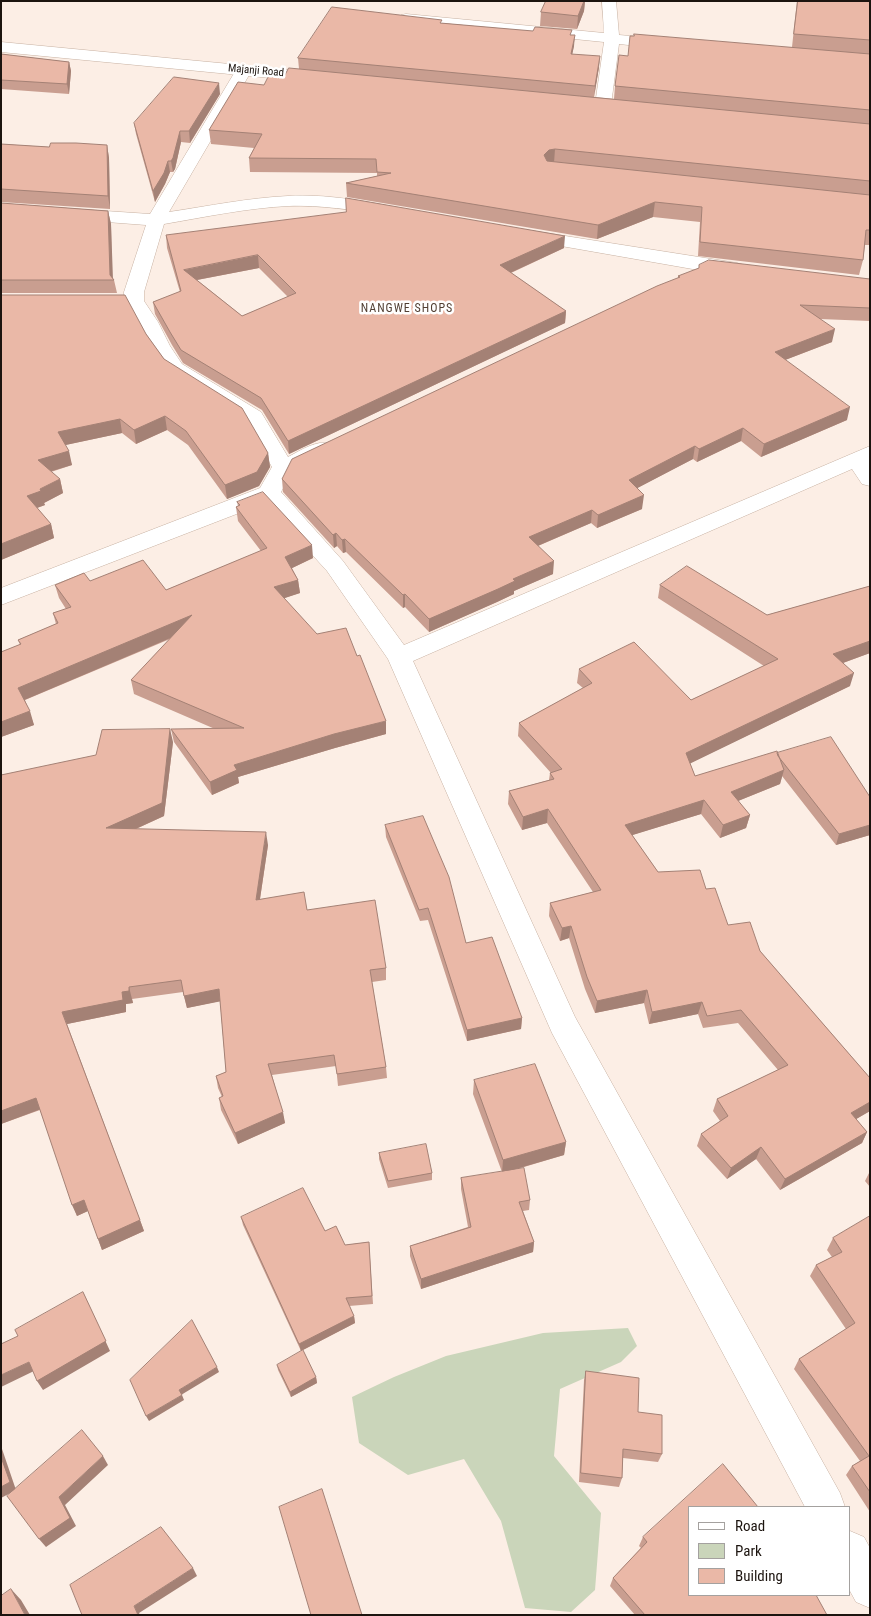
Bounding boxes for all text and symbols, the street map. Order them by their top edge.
street label: Majanji Road [227,62,285,80]
district label: NANGWE SHOPS [359,302,455,316]
legend [688,1506,851,1596]
text: Road [735,1517,765,1535]
text: Park [735,1542,762,1560]
text: Building [735,1567,783,1585]

